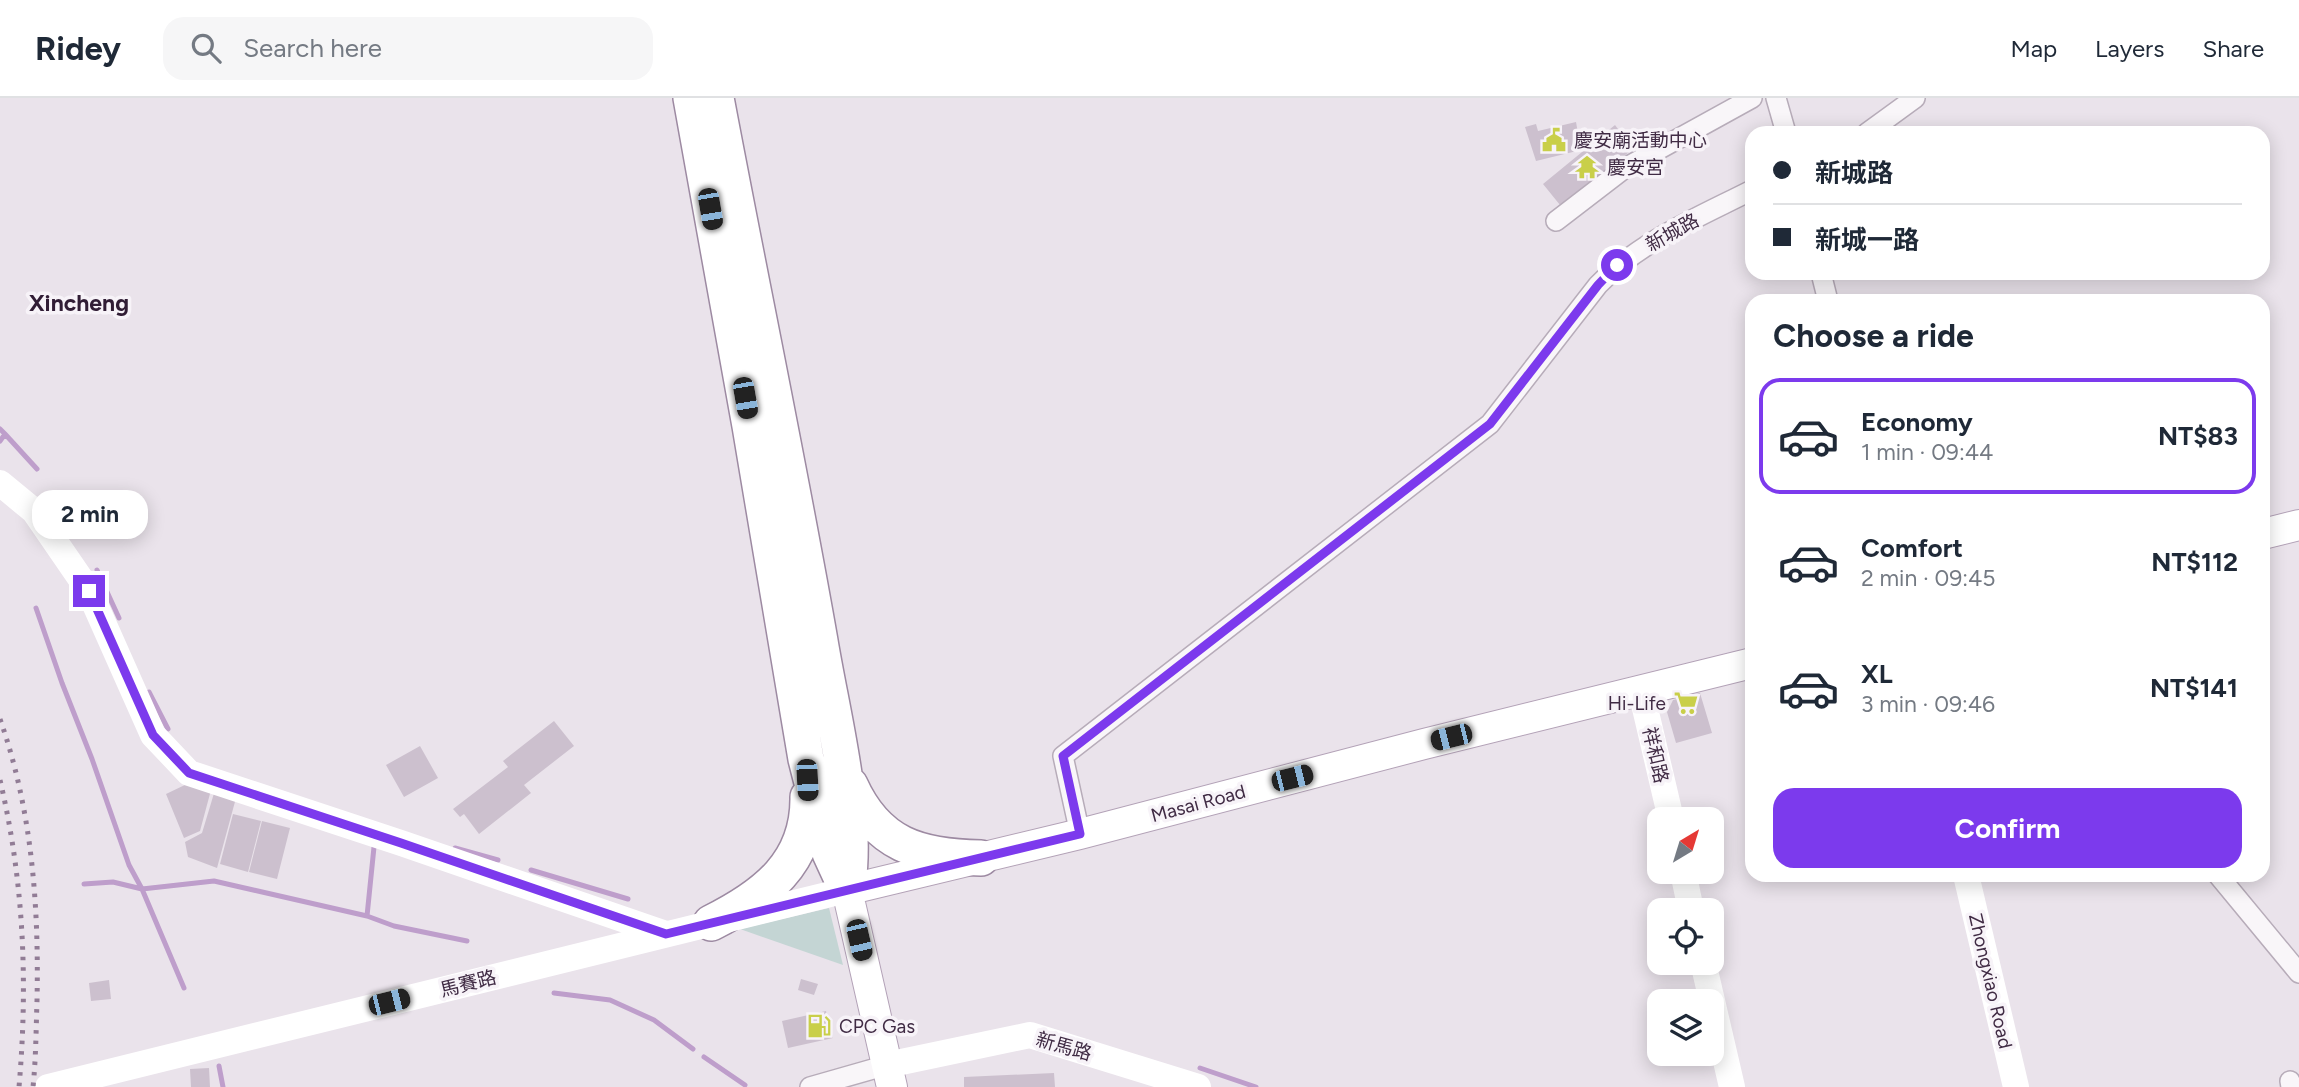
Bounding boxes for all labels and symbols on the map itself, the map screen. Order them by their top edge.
public building icon: 慶安廟活動中心 [1540,126,1568,154]
place label: 慶安廟活動中心 [1574,129,1707,152]
temple icon: 慶安宮 [1573,153,1601,181]
place label: 慶安宮 [1607,156,1664,179]
car [697,186,724,232]
street label: 新城路 [1642,209,1703,256]
route start [1601,249,1633,281]
district label: Xincheng [29,289,129,317]
car [732,375,759,421]
callout: 2 min [31,490,147,538]
route end [73,575,105,607]
supermarket icon: Hi-Life [1672,689,1700,717]
place label: Hi-Life [1608,692,1666,715]
car [1429,722,1474,752]
street label: 祥和路 [1638,725,1673,785]
car [796,758,819,802]
car [1270,763,1315,793]
street label: Masai Road [1148,780,1248,827]
north arrow [1647,807,1724,884]
street label: Zhongxiao Road [1964,911,2017,1051]
car [845,917,874,963]
street label: 馬賽路 [438,965,499,1002]
car [367,987,412,1017]
fuel station icon: CPC Gas [805,1012,833,1040]
place label: CPC Gas [839,1015,915,1038]
street label: 新馬路 [1033,1028,1094,1065]

